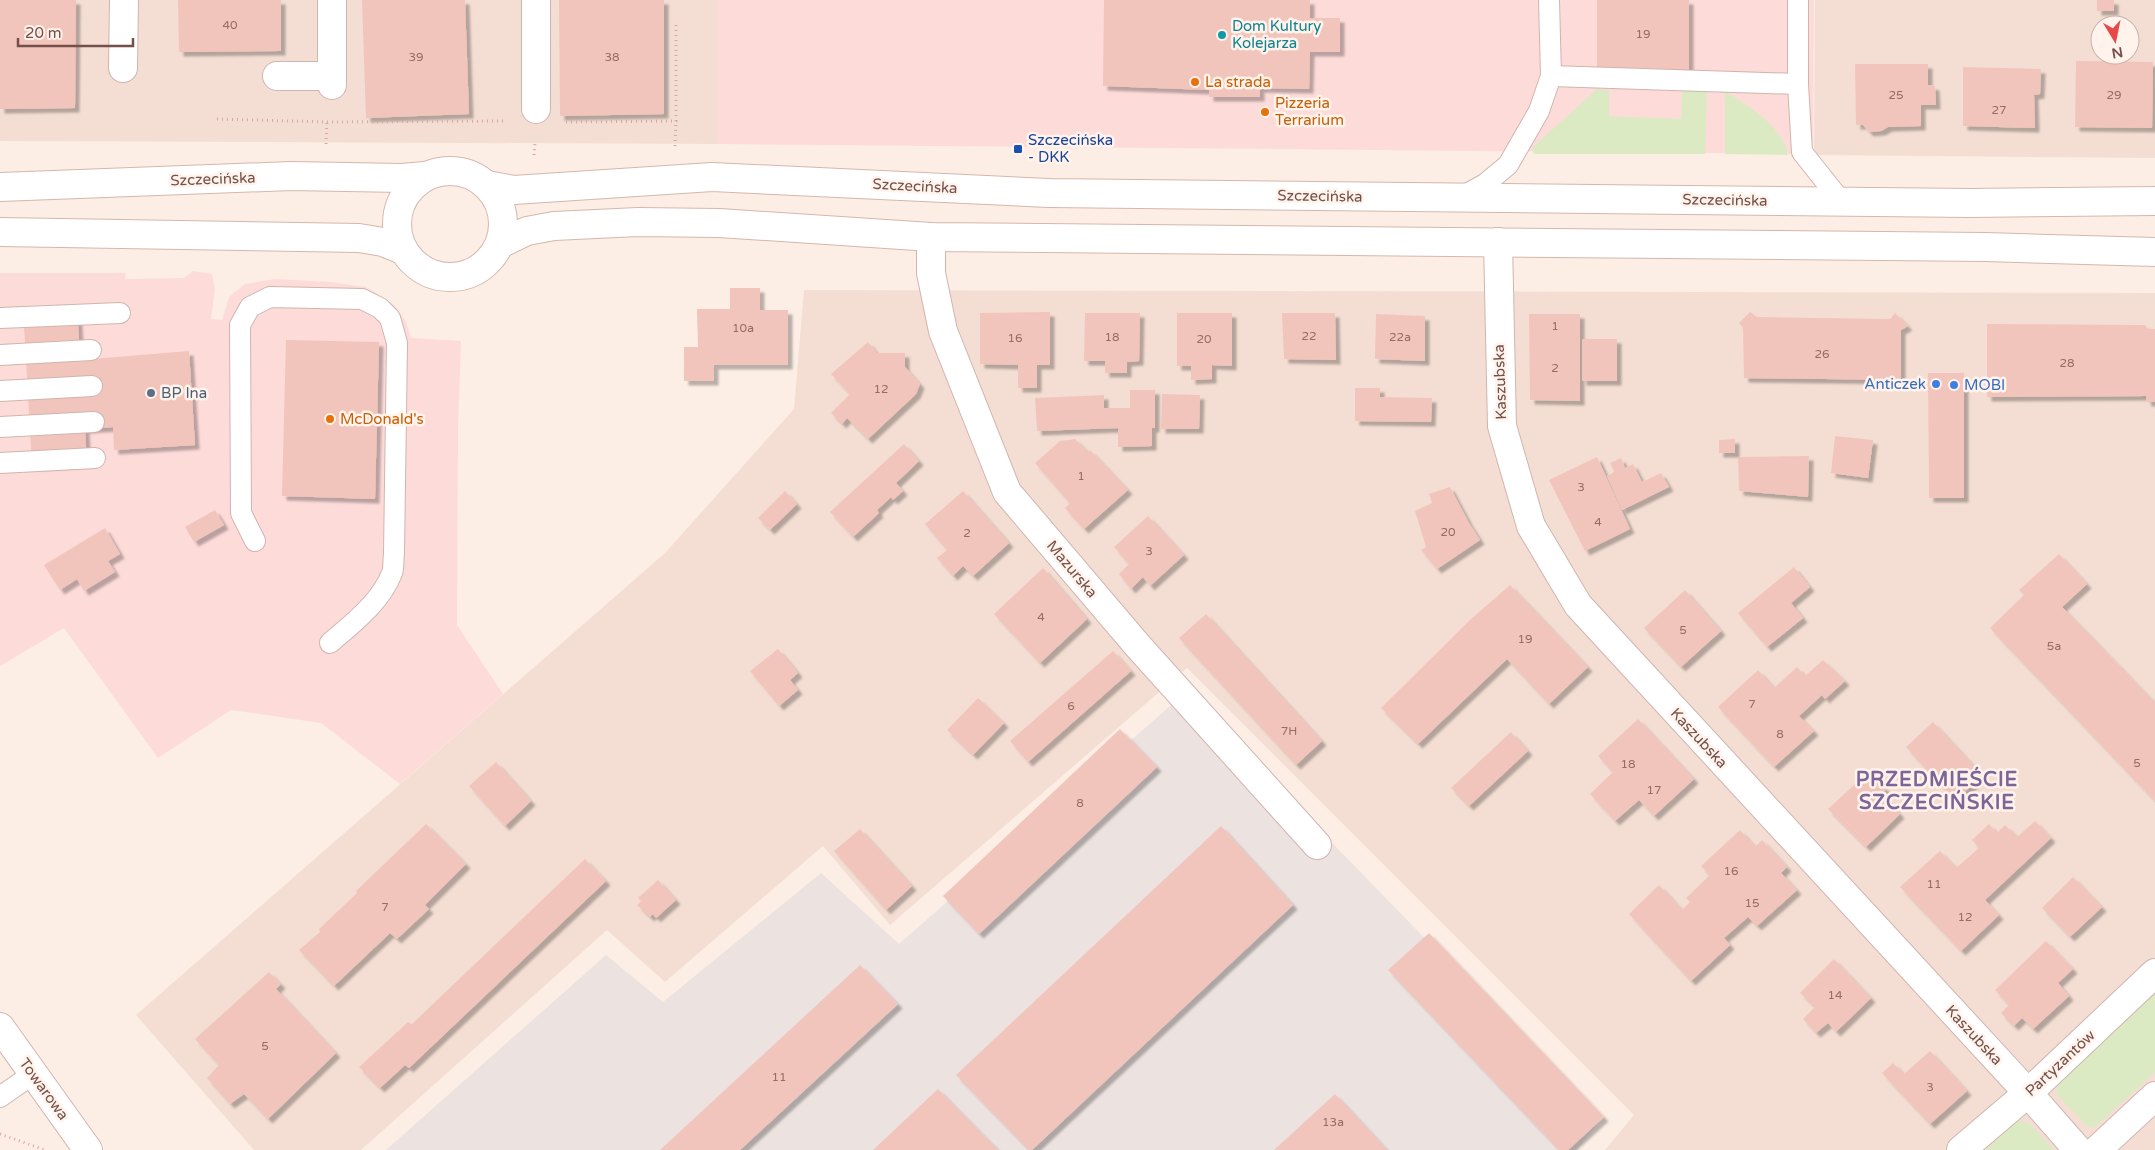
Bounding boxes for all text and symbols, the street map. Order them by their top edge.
scale bar [18,15,132,47]
north arrow [2090,15,2140,65]
place label: Dom Kultury Kolejarza [1232,17,1321,52]
house number: 40 [222,18,238,32]
text: 20 m [25,24,62,42]
house number: 19 [1635,27,1651,41]
marker: Dom Kultury Kolejarza [1216,29,1228,41]
text: N [2110,43,2124,62]
house number: 39 [408,50,424,64]
house number: 38 [604,50,620,64]
place label: La strada [1205,73,1271,91]
marker: La strada [1189,76,1201,88]
house number: 25 [1888,88,1904,102]
house number: 29 [2106,88,2122,102]
place label: Pizzeria Terrarium [1275,94,1344,129]
house number: 27 [1991,103,2007,117]
marker: Pizzeria Terrarium [1259,106,1271,118]
place label: Szczecińska - DKK [1028,131,1113,166]
marker: Szczecińska - DKK [1012,143,1024,155]
street label: Szczecińska [170,169,256,189]
street label: Szczecińska [872,175,958,197]
street label: Szczecińska [1277,186,1363,206]
street label: Szczecińska [1682,190,1768,210]
house number: 1 [1551,319,1559,333]
house number: 10a [732,321,754,335]
house number: 22 [1301,329,1317,343]
house number: 18 [1104,330,1120,344]
house number: 22a [1389,330,1411,344]
house number: 16 [1007,331,1023,345]
house number: 20 [1196,332,1212,346]
street label: Kaszubska [1490,344,1510,420]
house number: 26 [1814,347,1830,361]
house number: 28 [2059,356,2075,370]
house number: 2 [1551,361,1559,375]
place label: Anticzek [1864,375,1926,393]
place label: MOBI [1964,376,2005,394]
marker: Anticzek [1930,378,1942,390]
marker: MOBI [1948,379,1960,391]
house number: 12 [873,382,889,396]
place label: BP Ina [161,384,207,402]
marker: BP Ina [145,387,157,399]
place label: McDonald's [340,410,424,428]
marker: McDonald's [324,413,336,425]
house number: 1 [1077,469,1085,483]
house number: 3 [1577,480,1585,494]
house number: 4 [1594,515,1602,529]
house number: 20 [1440,525,1456,539]
house number: 2 [963,526,971,540]
street label: Mazurska [1043,537,1101,601]
house number: 3 [1145,544,1153,558]
house number: 4 [1037,610,1045,624]
house number: 5 [1679,623,1687,637]
house number: 19 [1517,632,1533,646]
house number: 5a [2047,639,2061,653]
house number: 7 [1748,697,1756,711]
house number: 6 [1067,699,1075,713]
street label: Kaszubska [1667,704,1731,772]
house number: 7H [1281,724,1297,738]
house number: 8 [1776,727,1784,741]
house number: 5 [2133,756,2141,770]
house number: 18 [1620,757,1636,771]
district label: PRZEDMIEŚCIE SZCZECIŃSKIE [1856,766,2018,815]
house number: 17 [1646,783,1662,797]
house number: 8 [1076,796,1084,810]
house number: 16 [1723,864,1739,878]
house number: 11 [1926,877,1942,891]
house number: 15 [1744,896,1760,910]
house number: 7 [381,900,389,914]
house number: 12 [1957,910,1973,924]
house number: 14 [1827,988,1843,1002]
street label: Kaszubska [1942,1001,2006,1069]
street label: Partyzantów [2021,1026,2099,1100]
house number: 5 [261,1039,269,1053]
street label: Towarowa [16,1055,72,1123]
house number: 11 [771,1070,787,1084]
house number: 3 [1926,1080,1934,1094]
house number: 13a [1322,1115,1344,1129]

